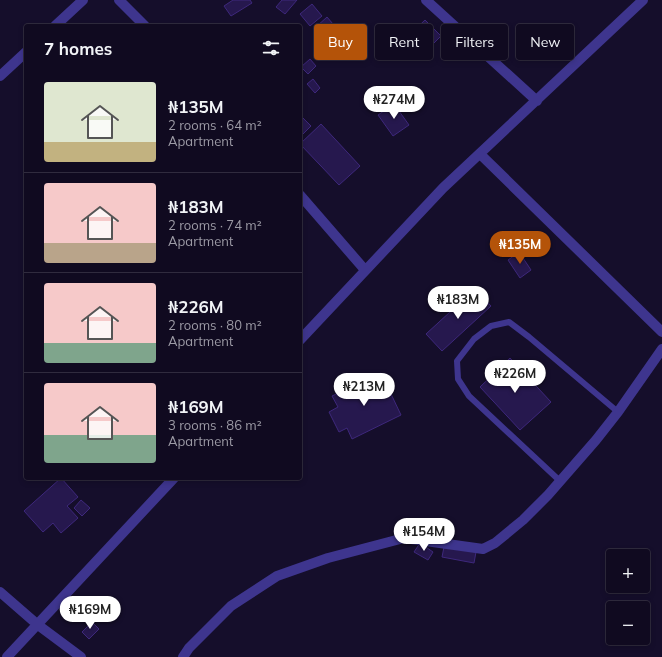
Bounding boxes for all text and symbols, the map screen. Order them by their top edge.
chip: Buy [314,24,367,60]
chip: Rent [375,24,433,60]
chip: Filters [441,24,508,60]
chip: New [516,24,574,60]
icon: filters [260,37,282,59]
text: 7 homes [44,38,112,59]
pin: ₦274M [366,86,422,120]
text: ₦274M [373,91,415,107]
text: ₦135M [168,96,224,117]
icon: home [76,98,124,146]
text: 2 rooms · 64 m² [168,117,262,133]
text: Apartment [168,133,233,149]
text: ₦183M [168,196,224,217]
icon: home [76,199,124,247]
text: 2 rooms · 74 m² [168,217,262,233]
pin: ₦135M [492,231,548,265]
text: Apartment [168,233,233,249]
text: ₦135M [499,236,541,252]
pin: ₦183M [430,286,486,320]
text: ₦183M [437,291,479,307]
text: ₦226M [168,296,224,317]
icon: home [76,299,124,347]
text: 2 rooms · 80 m² [168,317,262,333]
text: Apartment [168,333,233,349]
pin: ₦226M [487,360,543,394]
text: ₦226M [494,365,536,381]
pin: ₦213M [336,373,392,407]
text: ₦213M [343,378,385,394]
text: ₦169M [168,396,224,417]
icon: home [76,399,124,447]
text: 3 rooms · 86 m² [168,417,262,433]
text: Apartment [168,433,233,449]
pin: ₦154M [396,518,452,552]
text: ₦154M [403,523,445,539]
map controls [606,549,650,645]
button: + [606,549,650,593]
pin: ₦169M [62,596,118,630]
text: ₦169M [69,601,111,617]
button: − [606,601,650,645]

